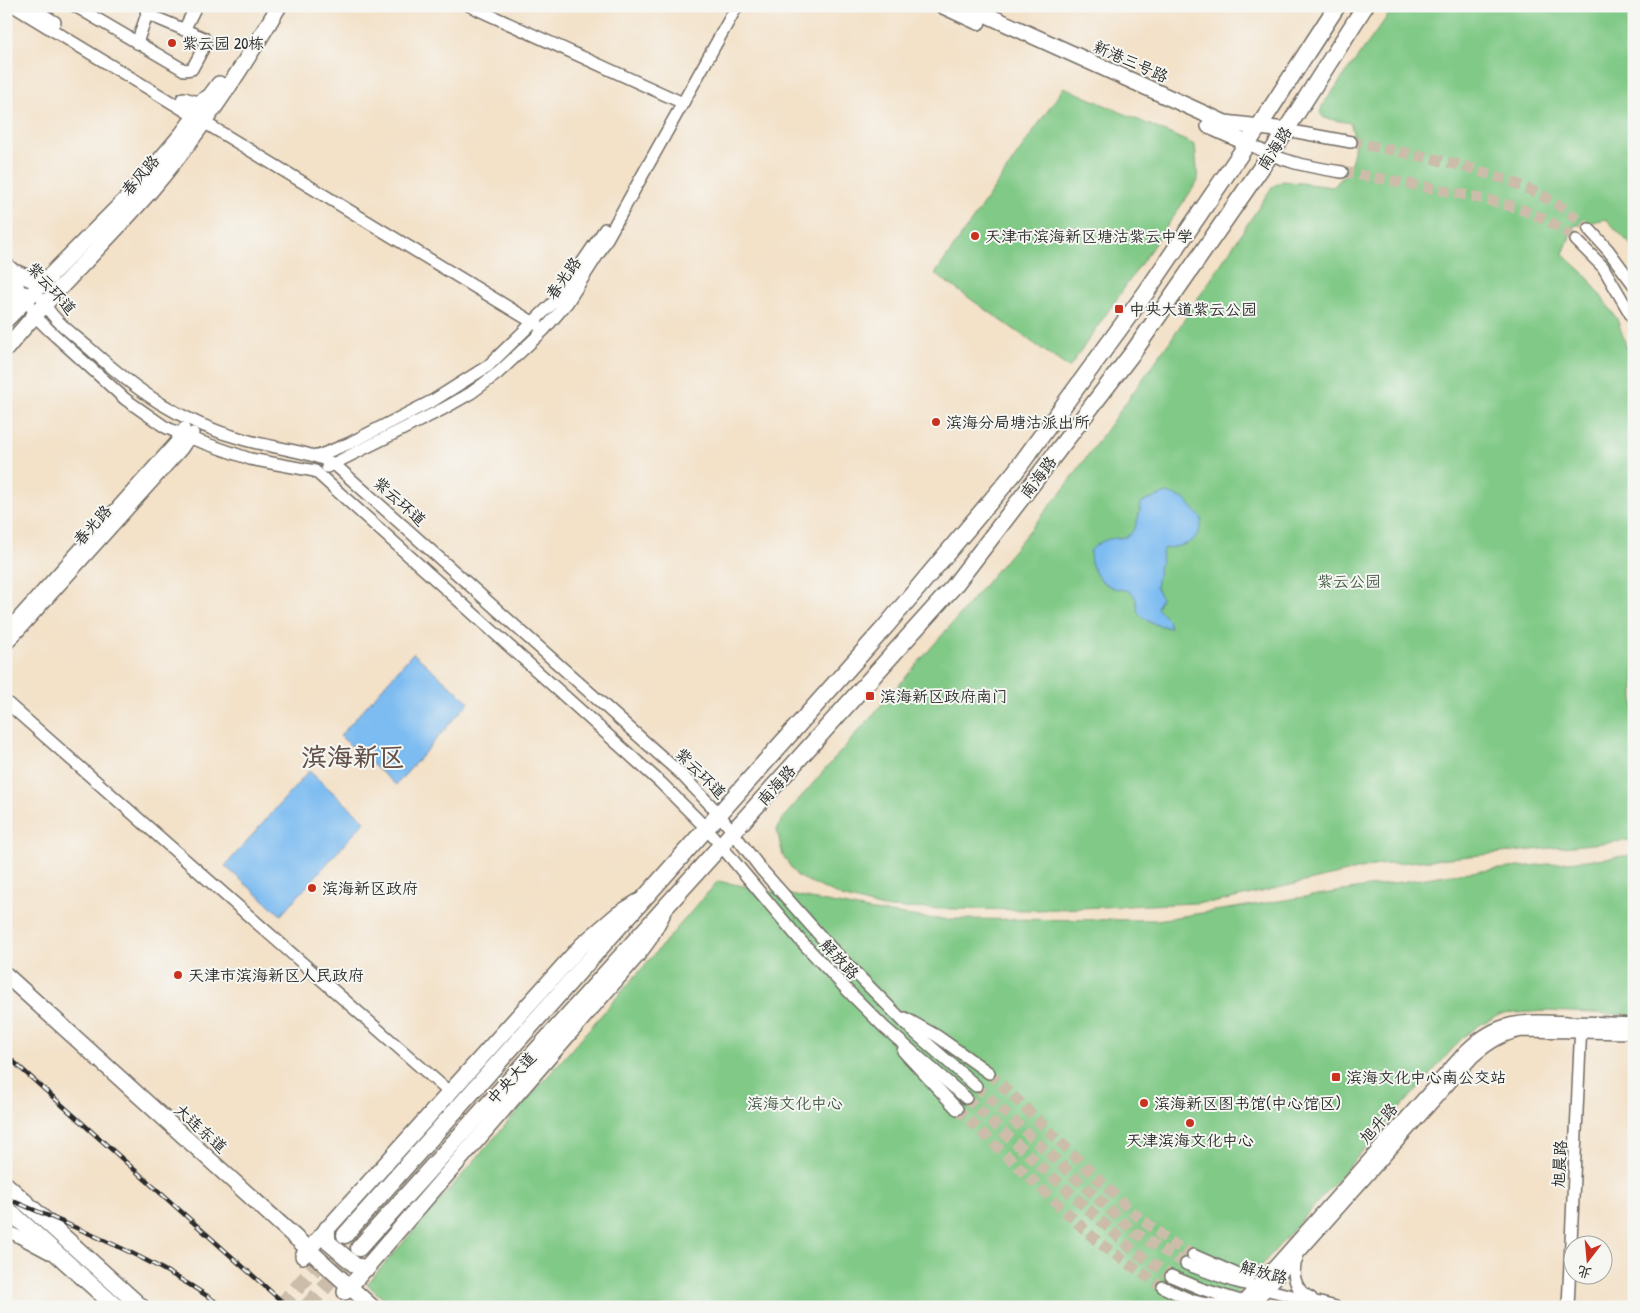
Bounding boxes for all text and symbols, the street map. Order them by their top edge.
place label: 紫云园 20栋 [182,32,264,54]
street label: 新港三号路 [1090,35,1172,87]
marker: 紫云园 20栋 [166,37,178,49]
street label: 南海路 [1252,122,1296,174]
street label: 春风路 [116,150,164,200]
place label: 天津市滨海新区塘沽紫云中学 [985,225,1193,247]
marker: 天津市滨海新区塘沽紫云中学 [969,230,981,242]
street label: 春光路 [540,252,586,304]
street label: 紫云环道 [22,257,82,319]
place label: 中央大道紫云公园 [1129,298,1257,320]
marker: 中央大道紫云公园 [1113,303,1125,315]
place label: 滨海分局塘沽派出所 [946,411,1090,433]
marker: 滨海分局塘沽派出所 [930,416,942,428]
street label: 南海路 [1015,451,1061,503]
street label: 紫云环道 [369,471,431,531]
street label: 春光路 [68,500,116,550]
park label: 紫云公园 [1317,570,1381,592]
place label: 滨海新区政府南门 [880,685,1008,707]
marker: 滨海新区政府南门 [864,690,876,702]
district label: 滨海新区 [301,739,405,774]
street label: 紫云环道 [671,743,731,803]
street label: 南海路 [752,760,800,810]
place label: 滨海新区政府 [322,877,418,899]
marker: 滨海新区政府 [306,882,318,894]
street label: 解放路 [816,934,864,984]
place label: 天津市滨海新区人民政府 [188,964,364,986]
marker: 天津市滨海新区人民政府 [172,969,184,981]
street label: 中央大道 [481,1047,541,1109]
place label: 滨海文化中心南公交站 [1346,1066,1506,1088]
marker: 滨海文化中心南公交站 [1330,1071,1342,1083]
park label: 滨海文化中心 [747,1092,843,1114]
place label: 滨海新区图书馆(中心馆区) [1154,1092,1341,1114]
marker: 滨海新区图书馆(中心馆区) [1138,1097,1150,1109]
street label: 大连东道 [170,1098,232,1158]
street label: 旭升路 [1354,1098,1402,1148]
marker: 天津滨海文化中心 [1184,1117,1196,1129]
place label: 天津滨海文化中心 [1126,1129,1254,1151]
street label: 旭晨路 [1547,1139,1571,1189]
north arrow [1562,1236,1612,1286]
street label: 解放路 [1238,1255,1290,1289]
text: 北 [1575,1262,1594,1284]

